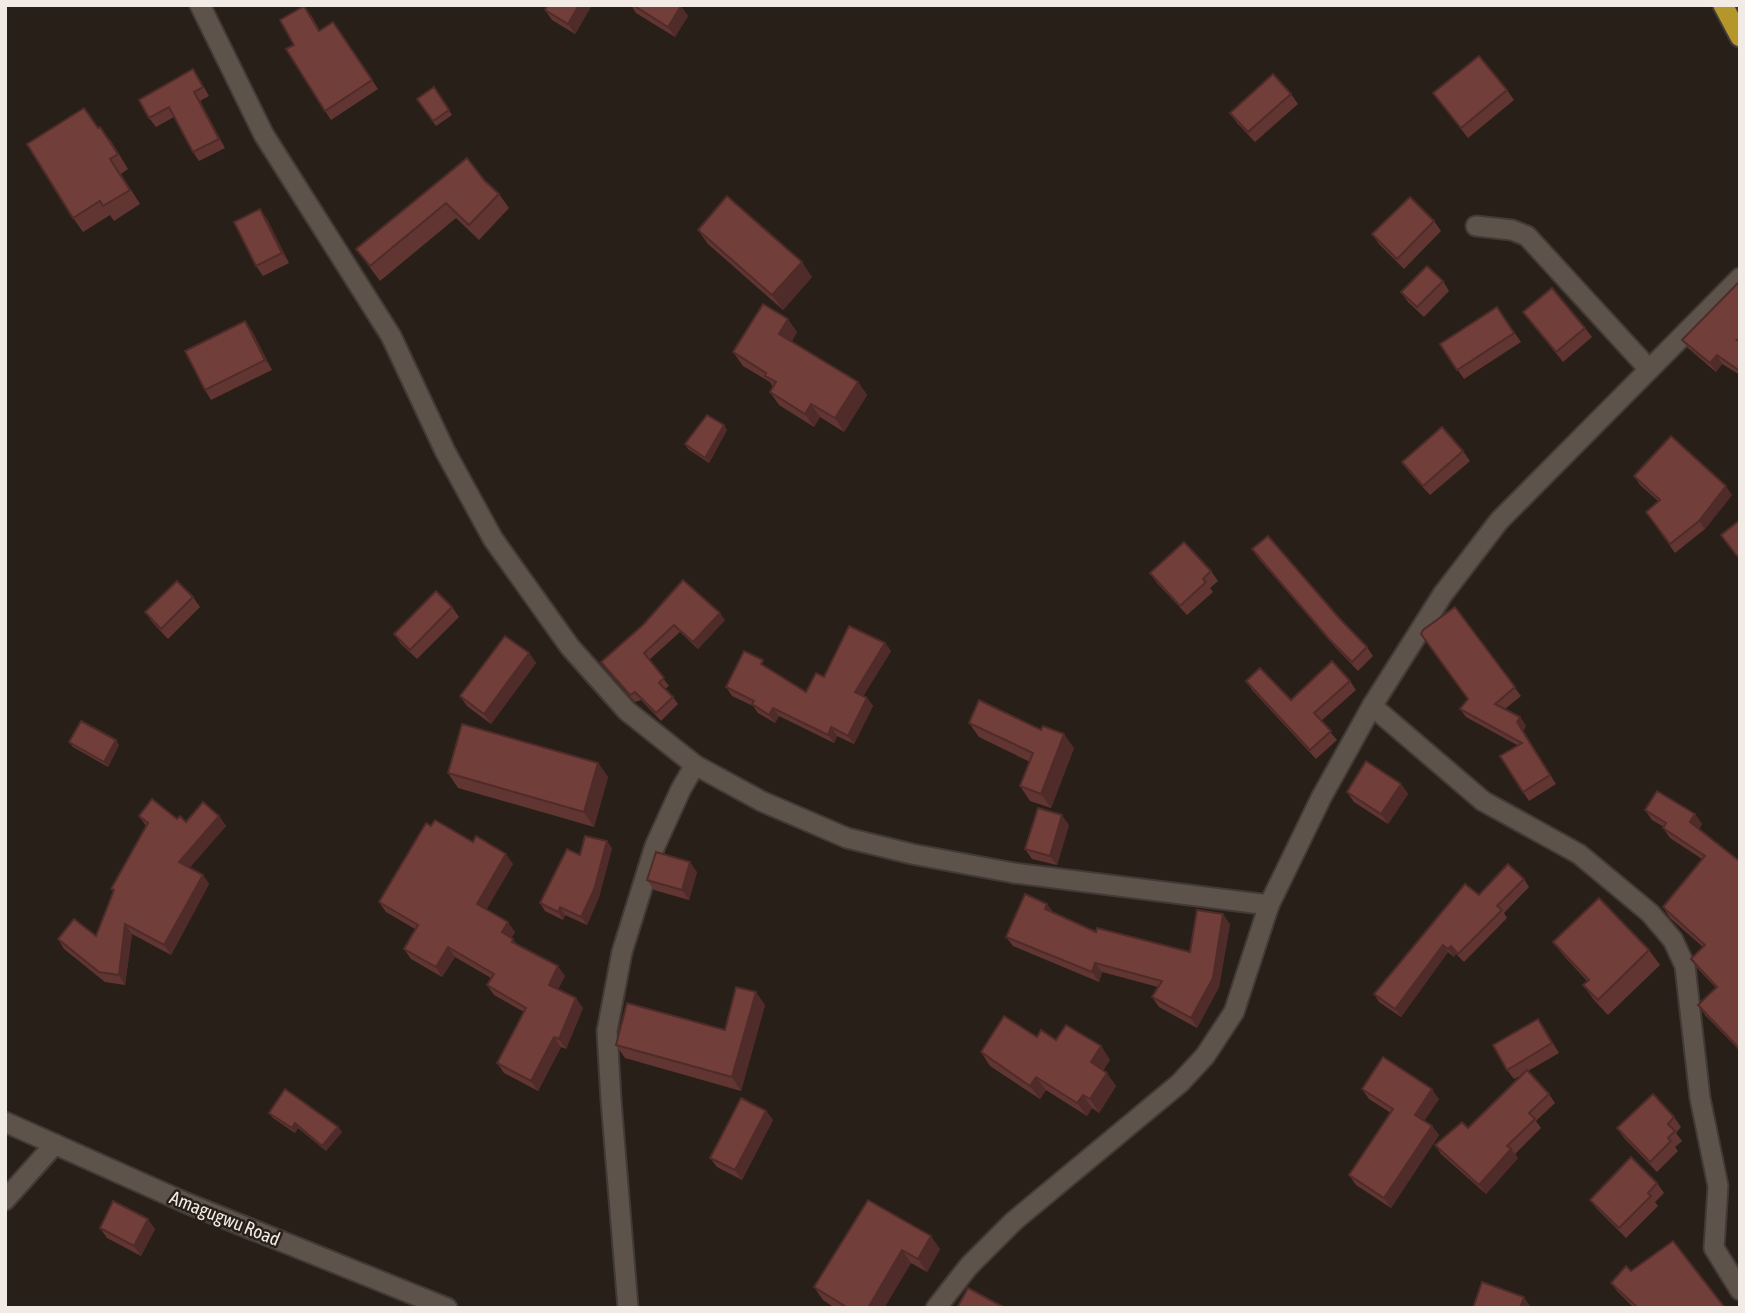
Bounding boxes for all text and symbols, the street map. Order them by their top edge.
street label: Amagugwu Road [167,1186,283,1250]

